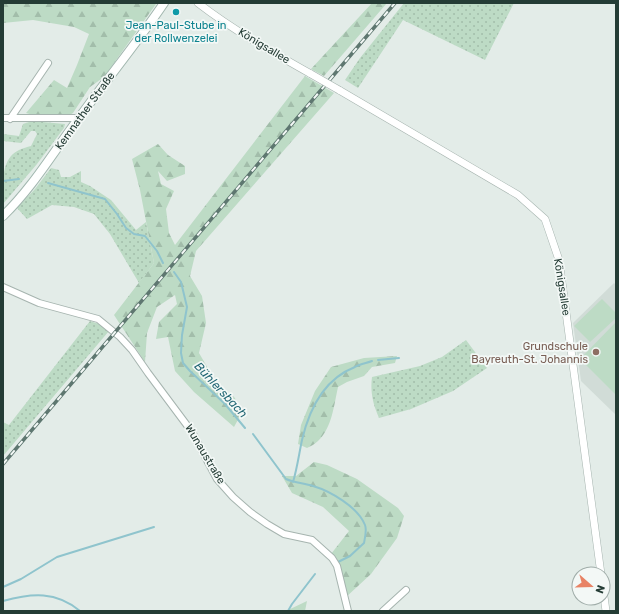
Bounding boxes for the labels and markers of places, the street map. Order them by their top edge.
marker: Jean-Paul-Stube in der Rollwenzelei [171,7,181,17]
place label: Jean-Paul-Stube in der Rollwenzelei [125,19,227,45]
place label: Grundschule Bayreuth-St. Johannis [471,340,588,366]
marker: Grundschule Bayreuth-St. Johannis [591,347,601,357]

